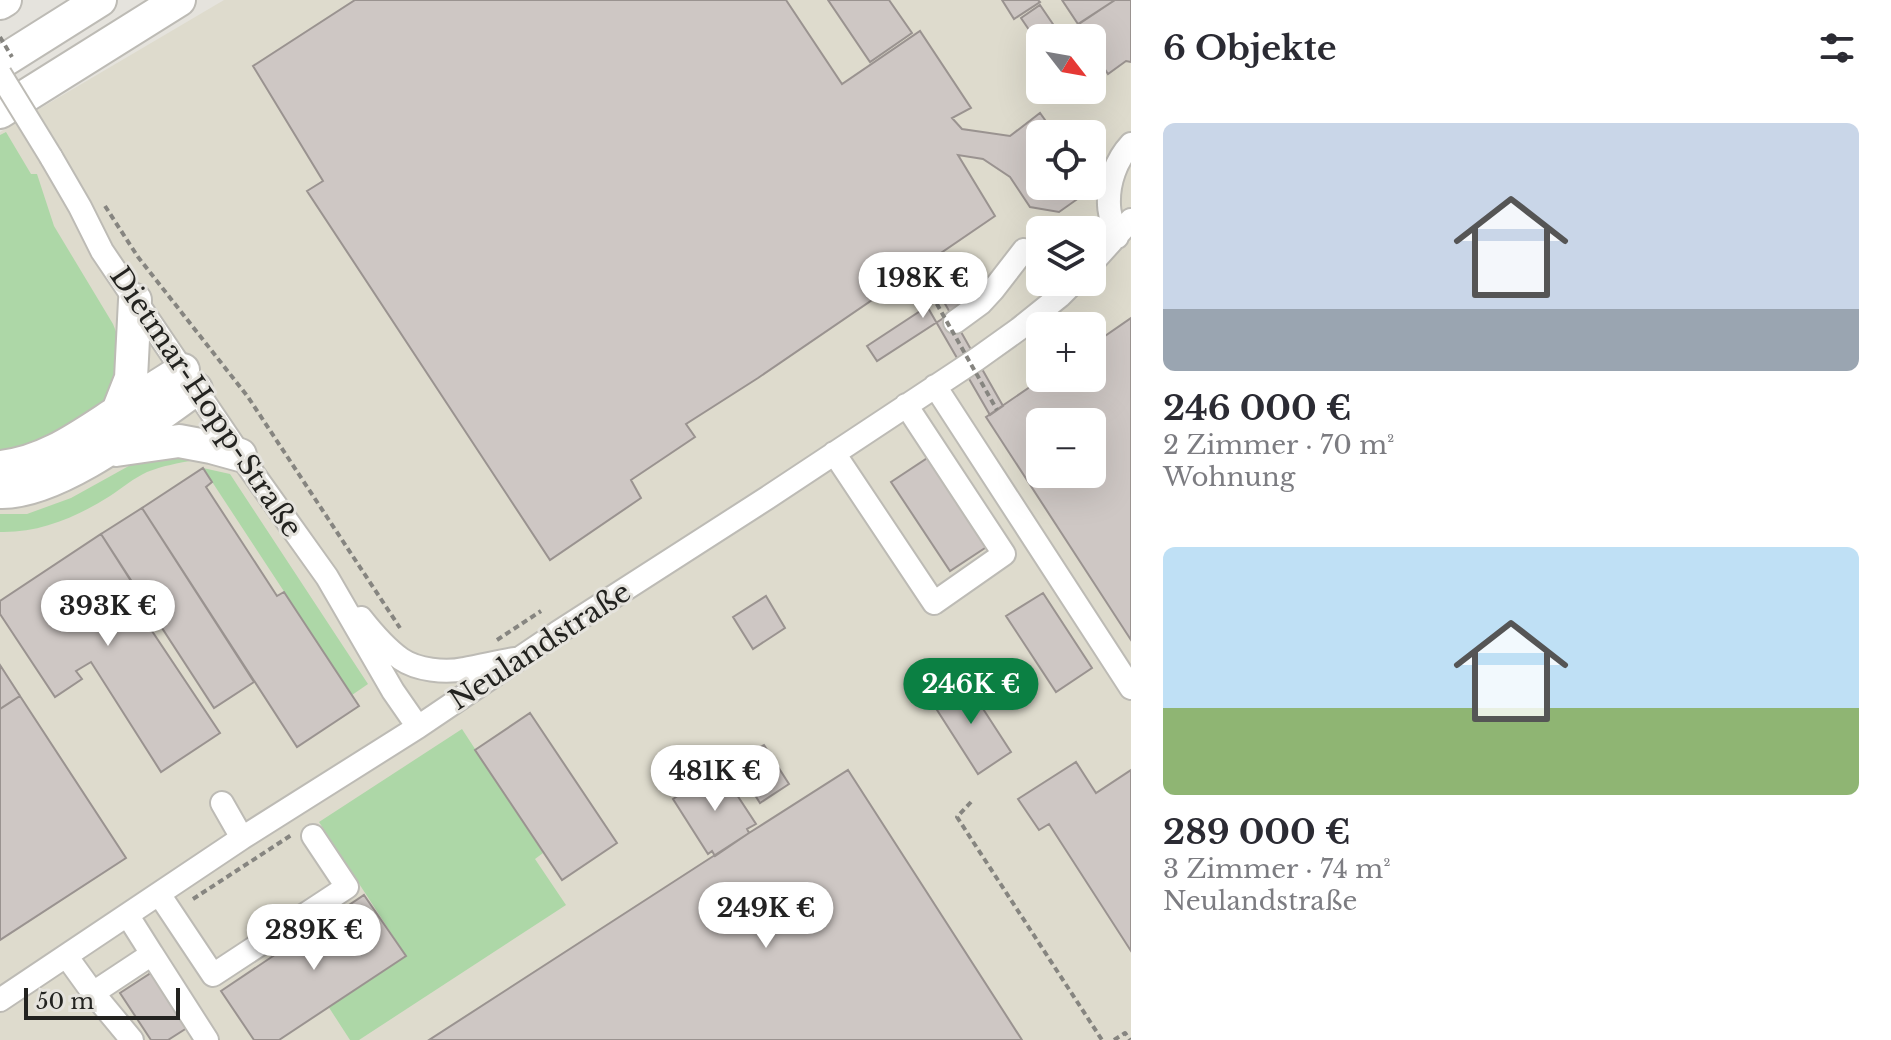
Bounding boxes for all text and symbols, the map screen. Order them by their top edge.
north arrow [1026,24,1106,104]
map controls [1026,24,1106,488]
icon: filters [1815,26,1859,70]
text: 6 Objekte [1163,27,1337,69]
button: locate [1026,120,1106,200]
icon: home [1439,175,1583,319]
button: layers [1026,216,1106,296]
pin: 198K € [858,252,988,320]
street label: Dietmar-Hopp-Straße [102,260,310,544]
text: 198K € [877,262,969,294]
button: + [1026,312,1106,392]
text: 246 000 € [1163,387,1352,429]
button: − [1026,408,1106,488]
text: 2 Zimmer · 70 m² [1163,429,1395,461]
text: Wohnung [1163,461,1295,493]
street label: Neulandstraße [443,574,637,718]
pin: 393K € [43,580,173,648]
text: 393K € [59,590,157,622]
icon: home [1439,599,1583,743]
pin: 246K € [906,658,1036,726]
text: 246K € [921,668,1021,700]
pin: 481K € [650,745,780,813]
text: 481K € [669,755,761,787]
text: 289 000 € [1163,811,1351,853]
text: 3 Zimmer · 74 m² [1163,853,1391,885]
pin: 249K € [701,882,831,950]
text: Neulandstraße [1163,885,1357,917]
text: 249K € [716,892,816,924]
pin: 289K € [249,904,379,972]
text: 289K € [265,914,363,946]
scale bar [24,984,180,1020]
text: 50 m [36,988,94,1015]

